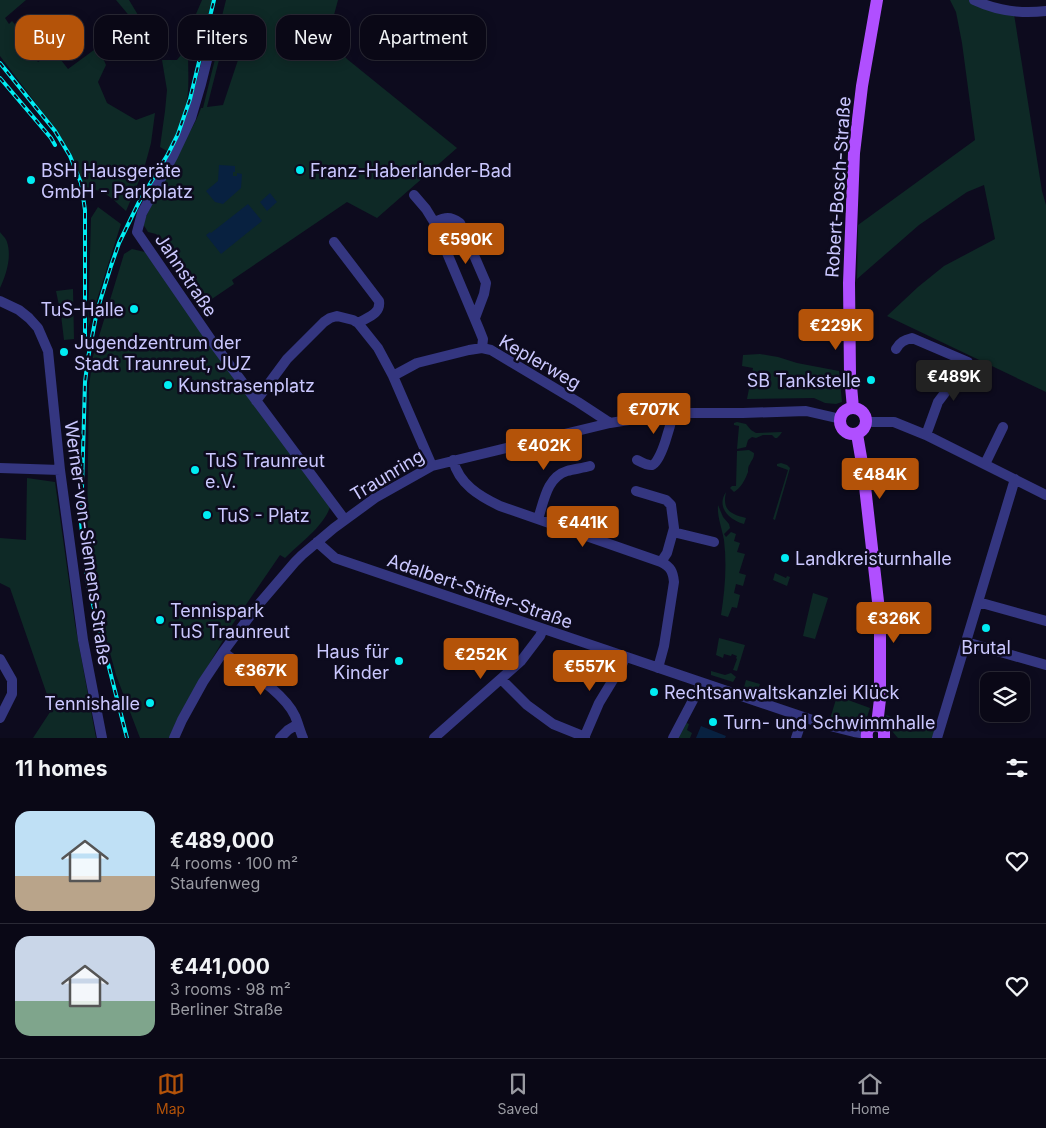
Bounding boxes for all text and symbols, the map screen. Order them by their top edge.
chip: Buy [15,15,84,60]
chip: Rent [94,15,168,60]
chip: Filters [178,15,266,60]
chip: New [276,15,350,60]
chip: Apartment [360,15,486,60]
street label: Robert-Bosch-Straße [821,96,855,278]
place label: BSH Hausgeräte GmbH - Parkplatz [41,160,193,202]
place label: Franz-Haberlander-Bad [310,160,512,181]
marker: Franz-Haberlander-Bad [294,164,306,176]
marker: BSH Hausgeräte GmbH - Parkplatz [25,174,37,186]
pin: €590K [431,222,501,265]
text: €590K [439,229,493,249]
street label: Jahnstraße [151,230,221,320]
place label: TuS-Halle [41,299,124,320]
marker: TuS-Halle [128,303,140,315]
pin: €229K [801,308,871,351]
text: €229K [809,315,863,335]
street label: Keplerweg [496,330,584,394]
place label: Jugendzentrum der Stadt Traunreut, JUZ [74,332,251,374]
marker: Jugendzentrum der Stadt Traunreut, JUZ [58,346,70,358]
pin: €489K [919,360,989,402]
text: €489K [927,366,981,386]
place label: SB Tankstelle [747,370,861,391]
marker: SB Tankstelle [865,374,877,386]
place label: Kunstrasenplatz [178,375,315,396]
marker: Kunstrasenplatz [162,379,174,391]
pin: €707K [619,392,689,435]
text: €707K [628,399,680,419]
street label: Werner-von-Siemens-Straße [60,420,116,666]
pin: €402K [509,428,579,471]
text: €402K [517,435,571,455]
street label: Traunring [347,445,427,505]
place label: TuS Traunreut e.V. [205,450,325,492]
pin: €484K [845,458,915,500]
marker: TuS Traunreut e.V. [189,464,201,476]
text: €484K [853,464,907,484]
place label: TuS - Platz [217,505,310,526]
pin: €441K [548,506,618,548]
marker: TuS - Platz [201,509,213,521]
text: €441K [558,512,608,532]
place label: Landkreisturnhalle [795,548,952,569]
street label: Adalbert-Stifter-Straße [385,549,575,633]
marker: Landkreisturnhalle [779,552,791,564]
place label: Tennispark TuS Traunreut [170,600,290,642]
pin: €326K [859,602,929,644]
text: €326K [867,608,921,628]
marker: Tennispark TuS Traunreut [154,614,166,626]
marker: Brutal [980,622,992,634]
place label: Brutal [961,637,1011,658]
pin: €252K [446,638,516,680]
place label: Haus für Kinder [316,641,389,683]
text: €252K [455,644,507,664]
pin: €557K [555,650,625,692]
pin: €367K [226,654,296,696]
marker: Haus für Kinder [393,655,405,667]
text: €557K [564,656,616,676]
text: €367K [235,660,287,680]
map controls [980,672,1030,722]
button: layers [980,672,1030,722]
place label: Rechtsanwaltskanzlei Klück [664,682,900,703]
marker: Rechtsanwaltskanzlei Klück [648,686,660,698]
place label: Tennishalle [44,693,140,714]
marker: Tennishalle [144,697,156,709]
place label: Turn- und Schwimmhalle [723,712,935,733]
marker: Turn- und Schwimmhalle [707,716,719,728]
icon: filters [1003,754,1031,782]
text: 11 homes [15,756,107,781]
text: €489,000 [170,828,274,853]
icon: home [55,831,115,891]
icon: heart [1003,847,1031,875]
text: 4 rooms · 100 m² [170,853,298,873]
text: Staufenweg [170,873,260,893]
text: €441,000 [170,954,270,979]
icon: home [55,956,115,1016]
icon: heart [1003,972,1031,1000]
text: 3 rooms · 98 m² [170,979,291,999]
text: Berliner Straße [170,999,283,1019]
tab: Map [156,1070,185,1117]
tab: Saved [497,1070,538,1117]
tab: Home [851,1070,890,1117]

